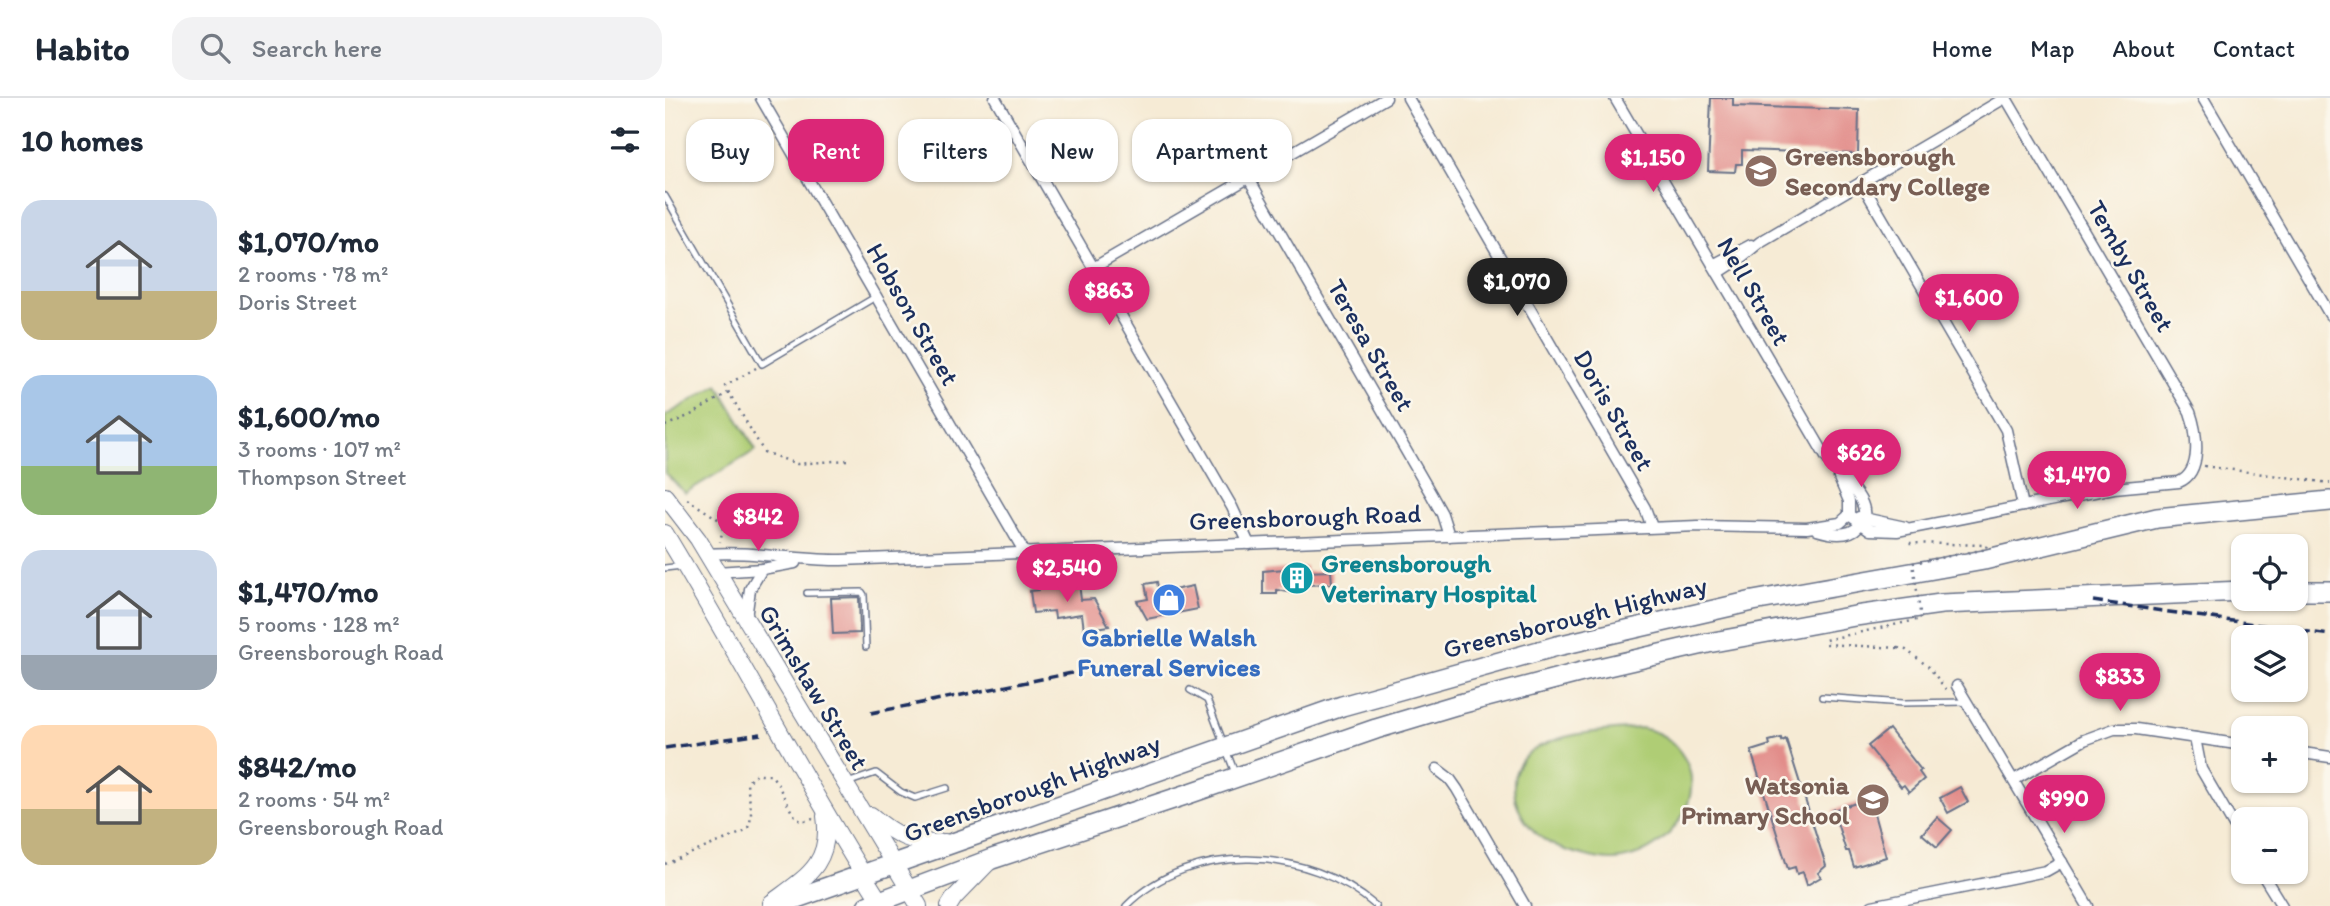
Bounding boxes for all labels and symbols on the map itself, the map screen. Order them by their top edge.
pin: $1,150 [1596,134,1710,194]
place label: Greensborough Secondary College [1785,140,1990,202]
school or university icon: Greensborough Secondary College [1742,152,1780,190]
street label: Temby Street [2080,194,2182,338]
street label: Nell Street [1710,231,1798,351]
street label: Hobson Street [859,237,967,391]
pin: $1,070 [1460,258,1574,318]
pin: $863 [1068,268,1150,327]
street label: Teresa Street [1320,273,1422,417]
pin: $1,600 [1912,274,2026,334]
street label: Doris Street [1567,344,1662,476]
pin: $626 [1820,430,1902,489]
pin: $1,470 [2020,452,2134,511]
pin: $842 [717,494,799,553]
street label: Greensborough Road [1188,497,1422,537]
pin: $2,540 [1010,545,1124,604]
place label: Greensborough Veterinary Hospital [1321,547,1537,609]
building icon: Greensborough Veterinary Hospital [1278,559,1316,597]
street label: Greensborough Highway [1440,569,1710,665]
shop icon: Gabrielle Walsh Funeral Services [1150,581,1188,619]
street label: Grimshaw Street [752,599,876,776]
place label: Gabrielle Walsh Funeral Services [1077,621,1261,683]
pin: $833 [2079,654,2161,713]
street label: Greensborough Highway [899,727,1165,849]
place label: Watsonia Primary School [1681,769,1850,831]
pin: $990 [2023,776,2105,835]
school or university icon: Watsonia Primary School [1854,781,1892,819]

